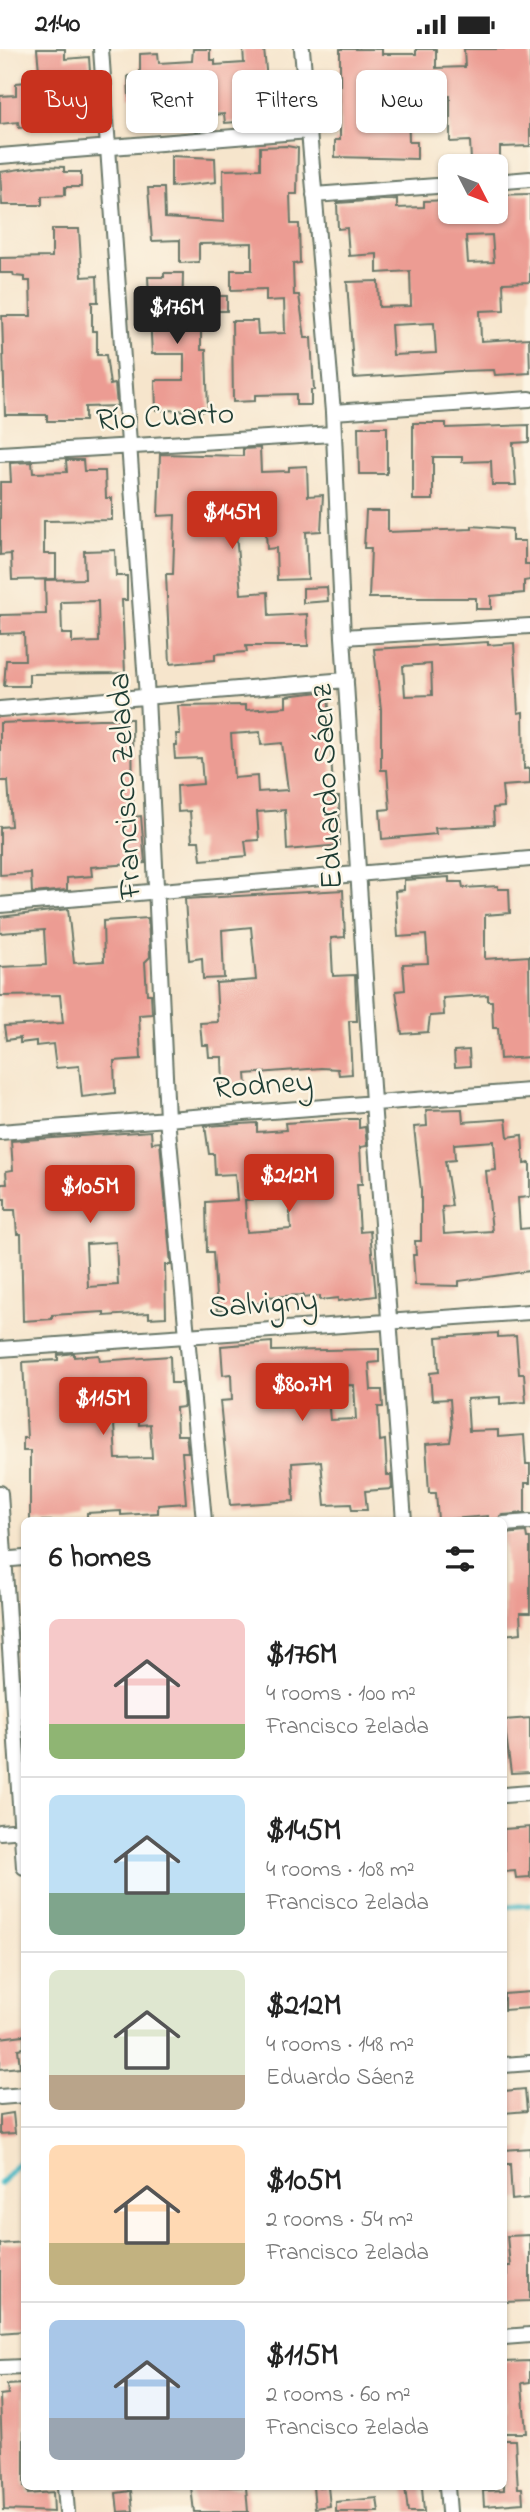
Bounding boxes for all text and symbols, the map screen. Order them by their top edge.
text: 21:40 [35,6,80,44]
chip: Buy [21,70,112,133]
chip: Rent [126,70,218,133]
chip: Filters [232,70,342,133]
chip: New [356,70,447,133]
north arrow [438,154,508,224]
map controls [438,154,508,224]
pin: $176M [128,287,226,346]
text: $176M [150,292,204,325]
street label: Río Cuarto [95,391,236,446]
pin: $145M [183,491,281,551]
text: $145M [203,497,261,530]
street label: Francisco Zelada [97,671,156,901]
street label: Eduardo Sáenz [300,682,357,891]
street label: Rodney [212,1060,315,1113]
pin: $212M [240,1155,338,1214]
text: $212M [260,1160,318,1193]
pin: $105M [41,1165,139,1225]
text: $105M [61,1171,119,1204]
street label: Salvigny [207,1278,319,1333]
pin: $80.7M [245,1363,359,1423]
text: $80.7M [272,1369,332,1402]
pin: $115M [54,1377,152,1437]
text: $115M [75,1383,131,1416]
text: 6 homes [49,1537,152,1581]
icon: filters [441,1540,479,1578]
text: $176M [266,1634,337,1678]
icon: home [105,1647,189,1731]
text: 4 rooms · 100 m² [266,1678,416,1711]
text: Francisco Zelada [266,1711,429,1744]
text: $145M [266,1810,341,1854]
icon: home [105,1823,189,1907]
text: 4 rooms · 108 m² [266,1854,415,1887]
text: Francisco Zelada [266,1887,429,1920]
text: $212M [266,1985,342,2029]
icon: home [105,1998,189,2082]
text: 4 rooms · 148 m² [266,2029,414,2062]
text: Eduardo Sáenz [266,2062,414,2095]
text: $105M [266,2160,342,2204]
icon: home [105,2173,189,2257]
text: 2 rooms · 54 m² [266,2204,413,2237]
text: Francisco Zelada [266,2237,429,2270]
text: $115M [266,2335,339,2379]
icon: home [105,2348,189,2432]
text: 2 rooms · 60 m² [266,2379,411,2412]
text: Francisco Zelada [266,2412,429,2445]

